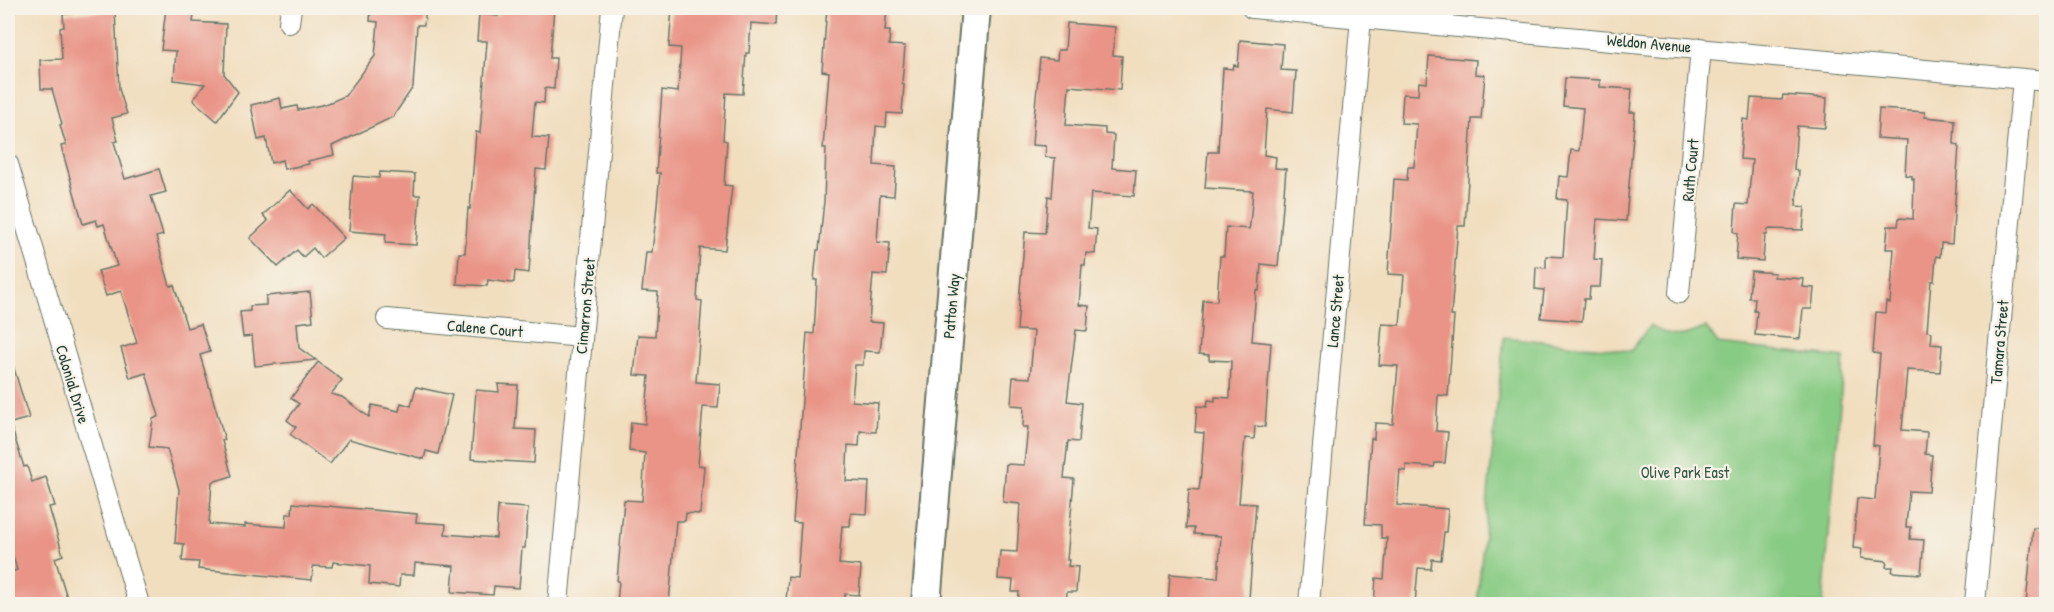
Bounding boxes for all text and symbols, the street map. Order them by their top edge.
street label: Weldon Avenue [1606,28,1693,58]
street label: Ruth Court [1676,137,1704,202]
street label: Cimarron Street [570,257,600,355]
street label: Patton Way [937,272,965,339]
street label: Lance Street [1321,273,1349,348]
street label: Tamara Street [1984,299,2014,385]
street label: Calene Court [446,314,524,342]
street label: Colonial Drive [51,342,96,427]
park label: Olive Park East [1641,461,1730,483]

